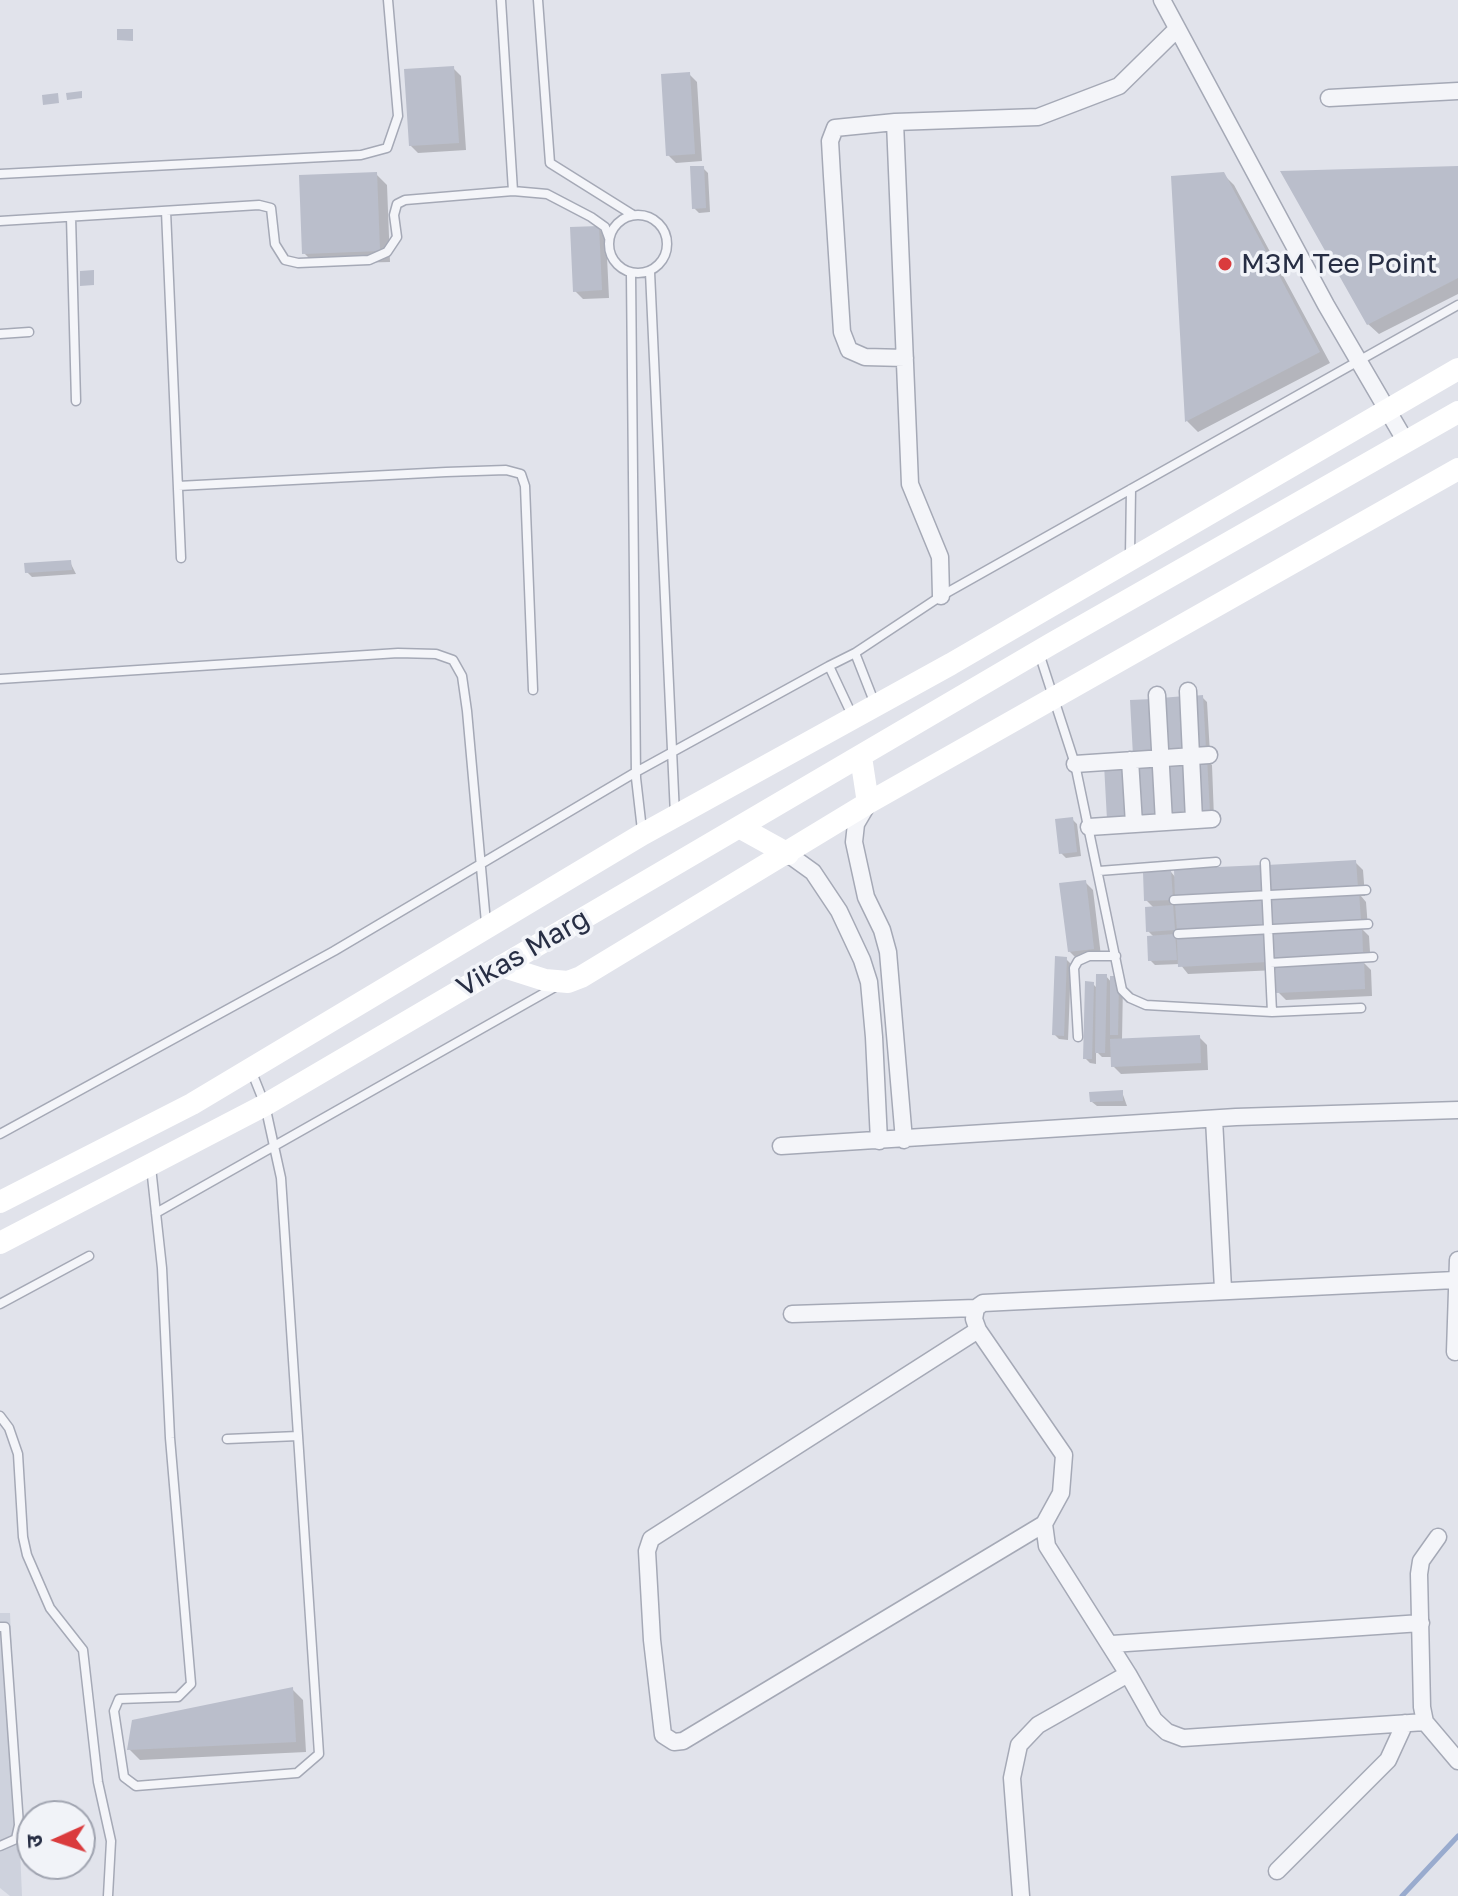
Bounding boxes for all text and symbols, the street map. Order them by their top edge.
place label: M3M Tee Point [1241,247,1437,281]
marker: M3M Tee Point [1216,255,1234,273]
street label: Vikas Marg [451,902,595,1004]
north arrow [16,1800,96,1880]
text: उ [20,1834,47,1848]

